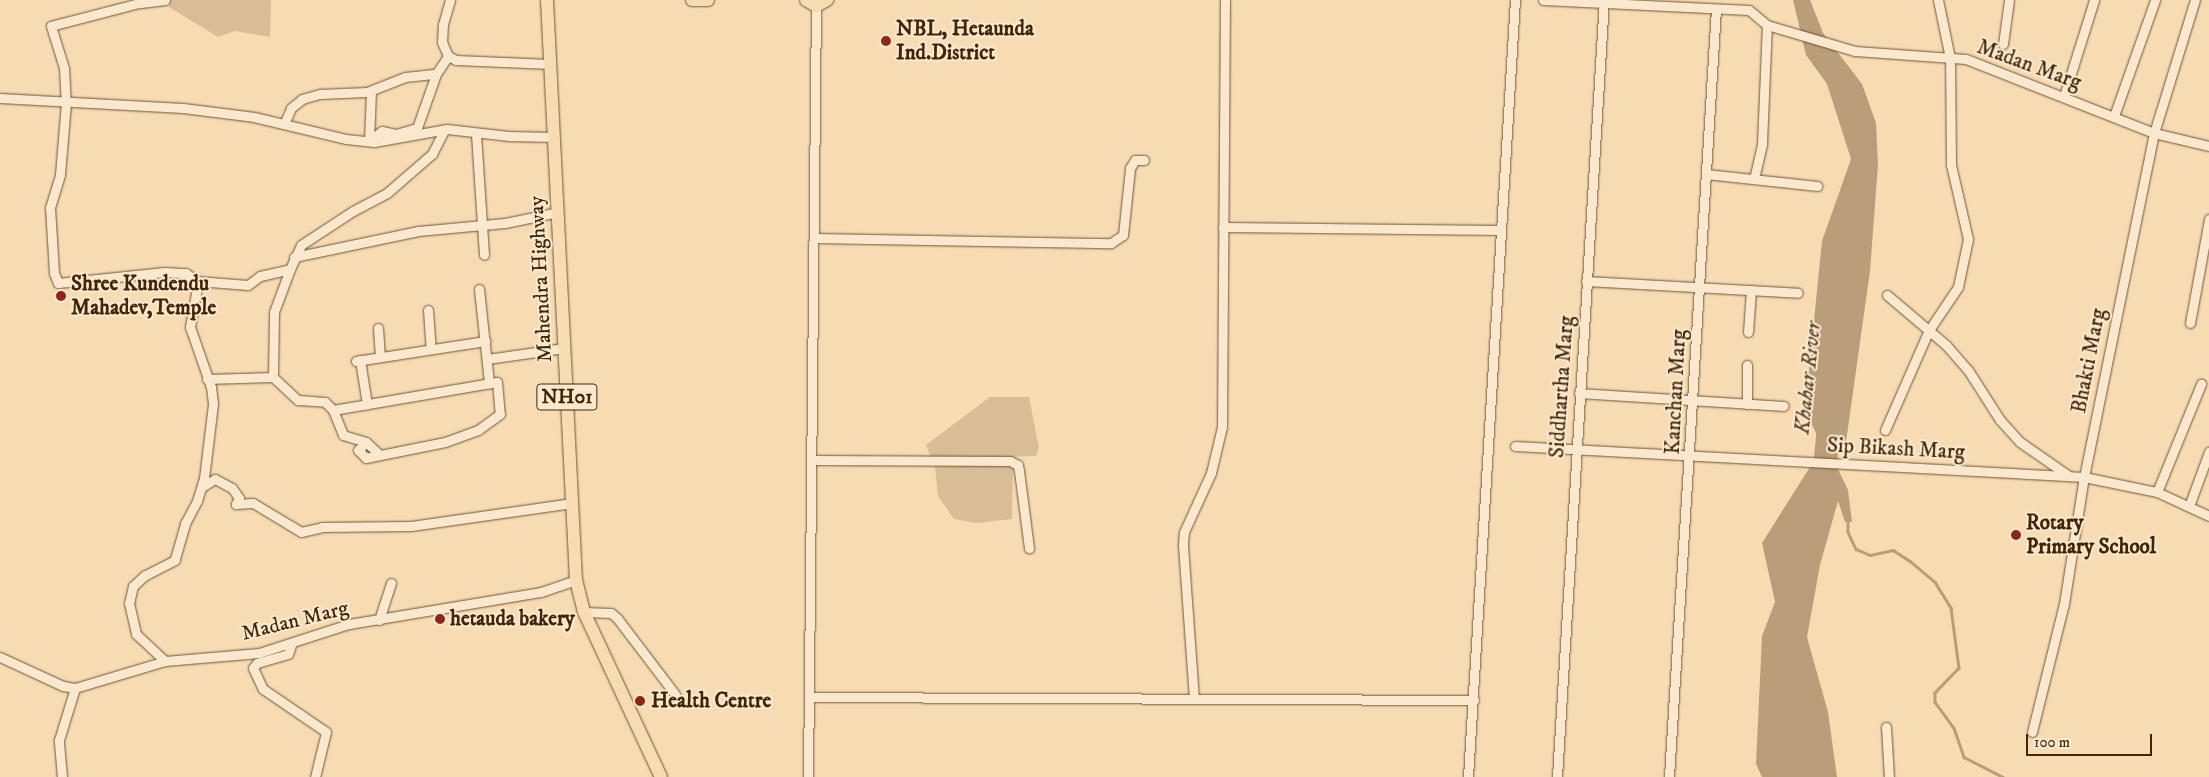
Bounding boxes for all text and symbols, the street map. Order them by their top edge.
place label: NBL, Hetaunda Ind.District [896,16,1034,66]
street label: Madan Marg [1973,34,2085,96]
marker: NBL, Hetaunda Ind.District [880,35,892,47]
street label: Mahendra Highway [524,195,558,363]
place label: Shree Kundendu Mahadev,Temple [71,271,216,321]
marker: Shree Kundendu Mahadev,Temple [55,290,67,302]
street label: Bhakti Marg [2066,306,2112,416]
street label: Siddhartha Marg [1544,315,1580,459]
water label: Khahar River [1789,320,1827,436]
street label: Kanchan Marg [1660,329,1692,455]
road number: NH01 [536,380,598,414]
street label: Sip Bikash Marg [1826,433,1966,465]
place label: Rotary Primary School [2026,510,2156,560]
marker: Rotary Primary School [2010,529,2022,541]
street label: Madan Marg [239,596,351,646]
place label: hetauda bakery [450,606,575,632]
marker: hetauda bakery [434,613,446,625]
place label: Health Centre [651,688,771,714]
marker: Health Centre [633,694,647,708]
scale bar [2029,724,2155,756]
text: 100 m [2034,733,2070,752]

